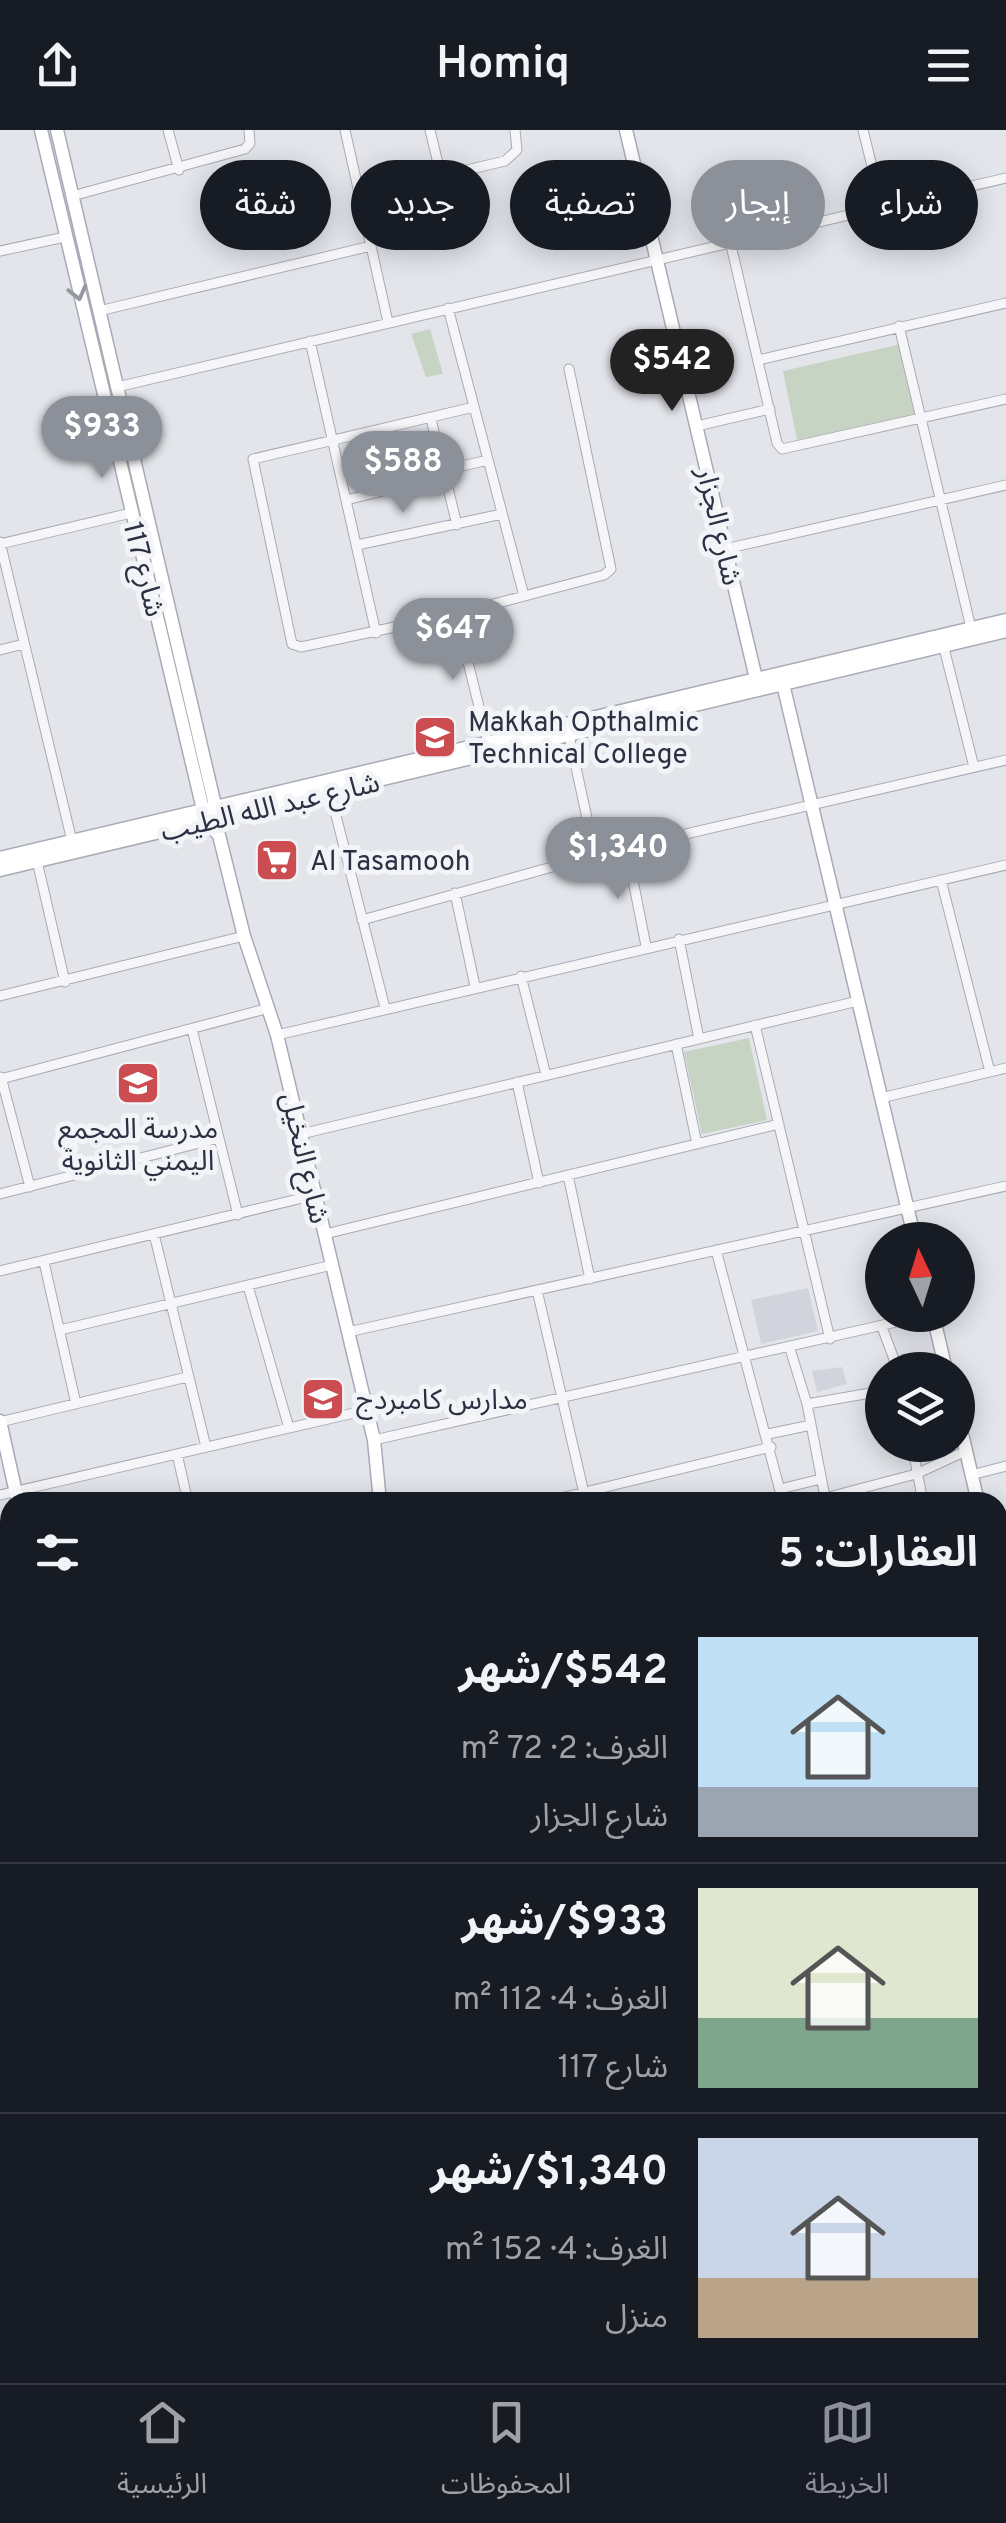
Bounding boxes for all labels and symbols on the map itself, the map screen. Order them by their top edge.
one-way arrow [66,284,87,301]
pin: $542 [613,329,731,414]
pin: $933 [43,396,161,481]
pin: $588 [344,431,462,516]
street label: شارع الجزار [686,463,748,589]
street label: شارع 117 [113,519,171,621]
pin: $647 [394,598,512,683]
place label: Makkah Opthalmic Technical College [468,706,699,774]
school or university icon: Makkah Opthalmic Technical College [412,714,458,760]
street label: شارع عبد الله الطيب [158,766,384,852]
pin: $1,340 [537,817,699,902]
supermarket icon: Al Tasamooh [254,837,300,883]
place label: Al Tasamooh [310,845,471,881]
school or university icon: مدرسة المجمع اليمني الثانوية [115,1060,161,1106]
street label: شارع النخيل [271,1090,336,1228]
place label: مدرسة المجمع اليمني الثانوية [58,1113,218,1181]
north arrow [865,1222,975,1332]
school or university icon: مدارس كامبردج [300,1376,346,1422]
place label: مدارس كامبردج [356,1384,528,1420]

